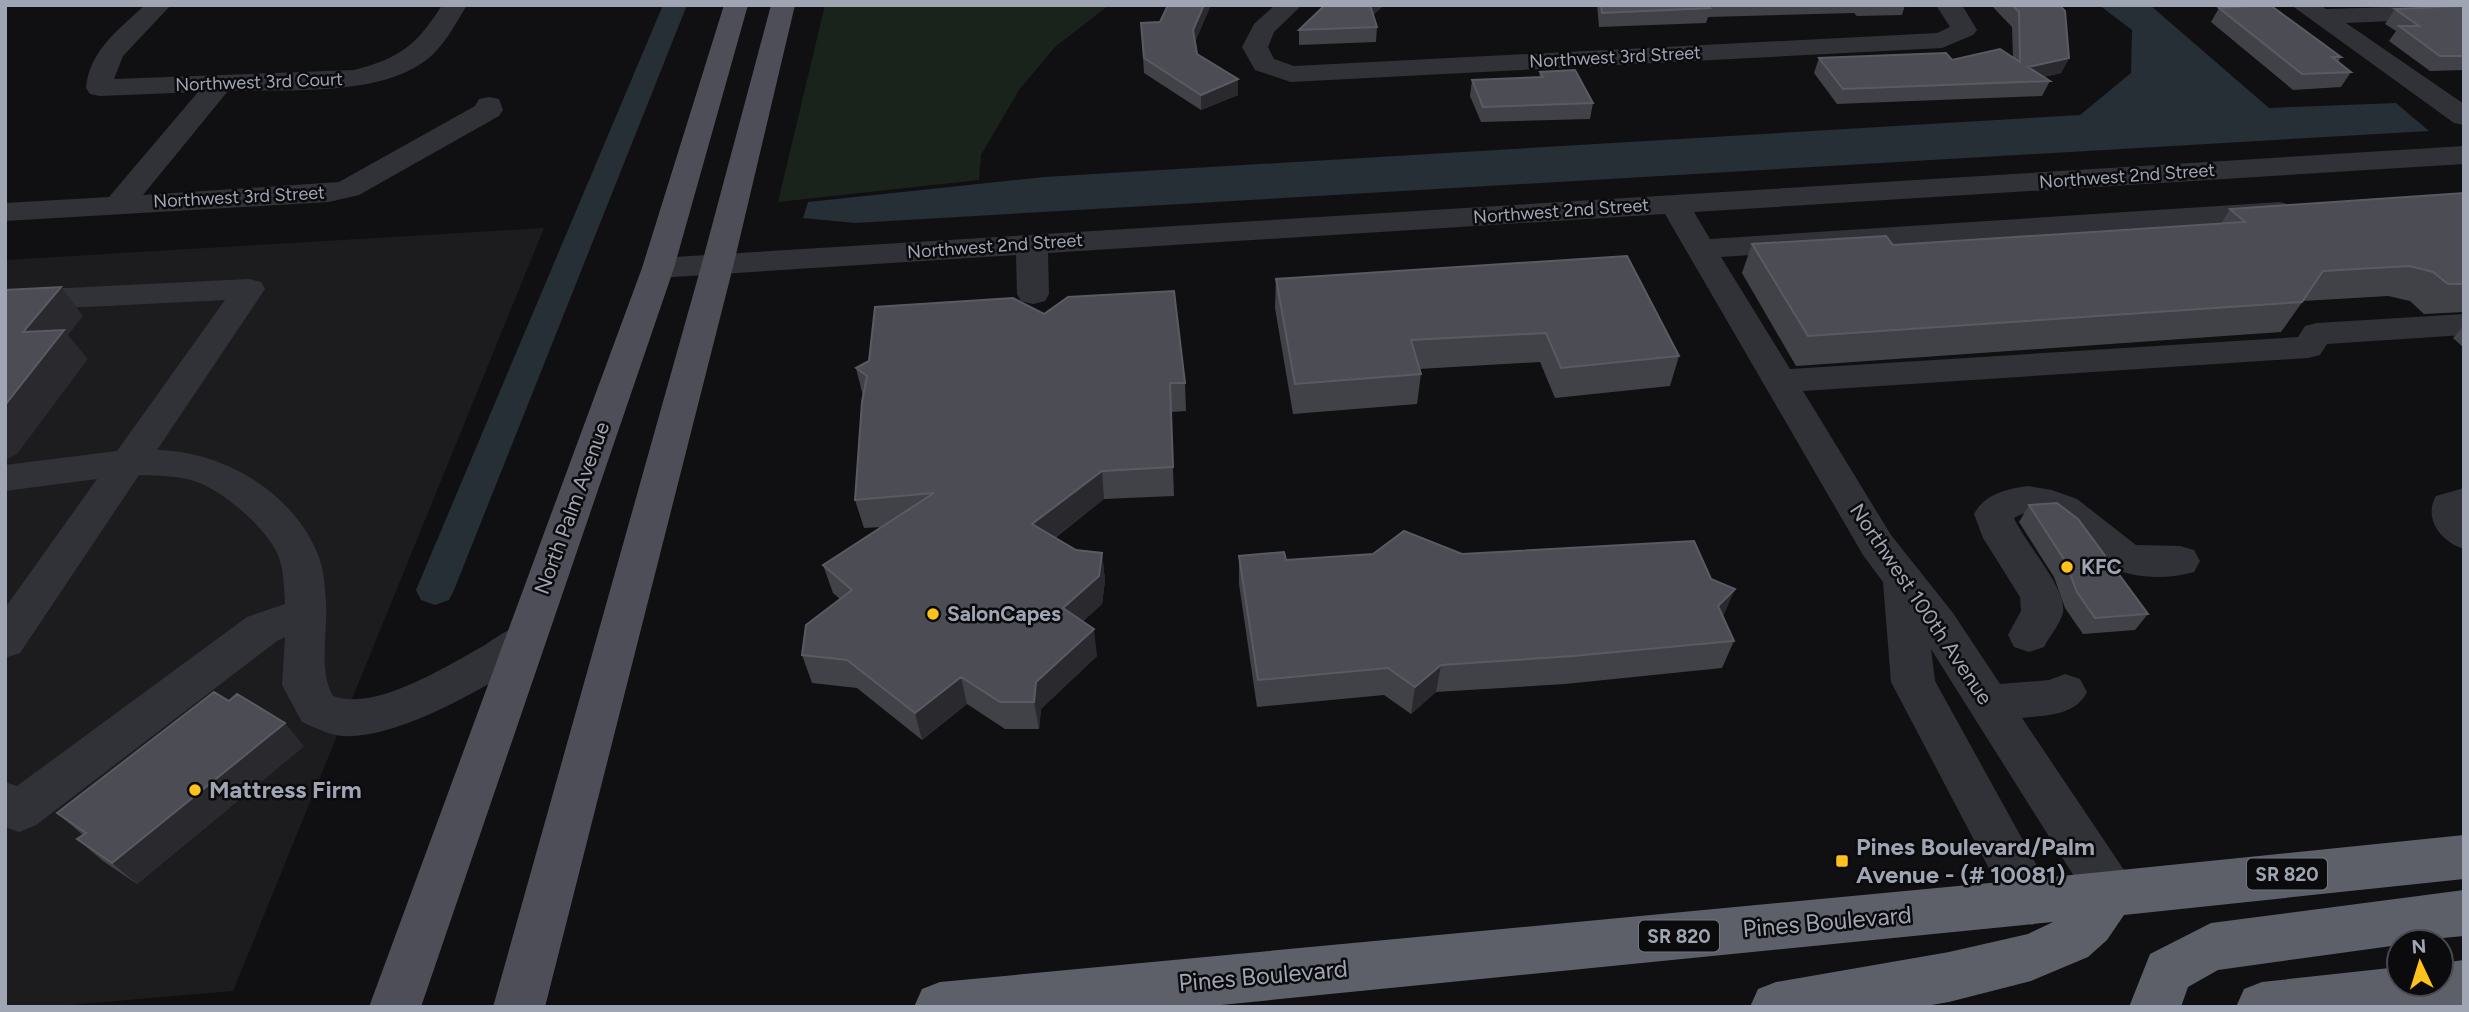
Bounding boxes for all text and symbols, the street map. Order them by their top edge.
street label: Northwest 3rd Street [1529,42,1702,72]
street label: Northwest 3rd Court [175,68,343,96]
street label: Northwest 2nd Street [2038,159,2216,193]
street label: Northwest 3rd Street [153,182,326,212]
street label: Northwest 2nd Street [1472,194,1650,228]
street label: Northwest 2nd Street [906,229,1084,263]
street label: North Palm Avenue [529,418,614,597]
street label: Northwest 100th Avenue [1845,498,1998,709]
place label: KFC [2081,554,2122,579]
marker: KFC [2059,559,2075,575]
place label: SalonCapes [947,601,1061,626]
marker: SalonCapes [925,606,941,622]
place label: Mattress Firm [209,775,362,804]
marker: Mattress Firm [187,782,203,798]
place label: Pines Boulevard/Palm Avenue - (# 10081) [1856,832,2095,889]
marker: Pines Boulevard/Palm Avenue - (# 10081) [1834,853,1850,869]
road number: SR 820 [2247,859,2327,890]
street label: Pines Boulevard [1741,900,1913,943]
road number: SR 820 [1639,920,1719,952]
north arrow [2385,928,2455,998]
text: N [2411,935,2427,959]
street label: Pines Boulevard [1177,954,1349,997]

